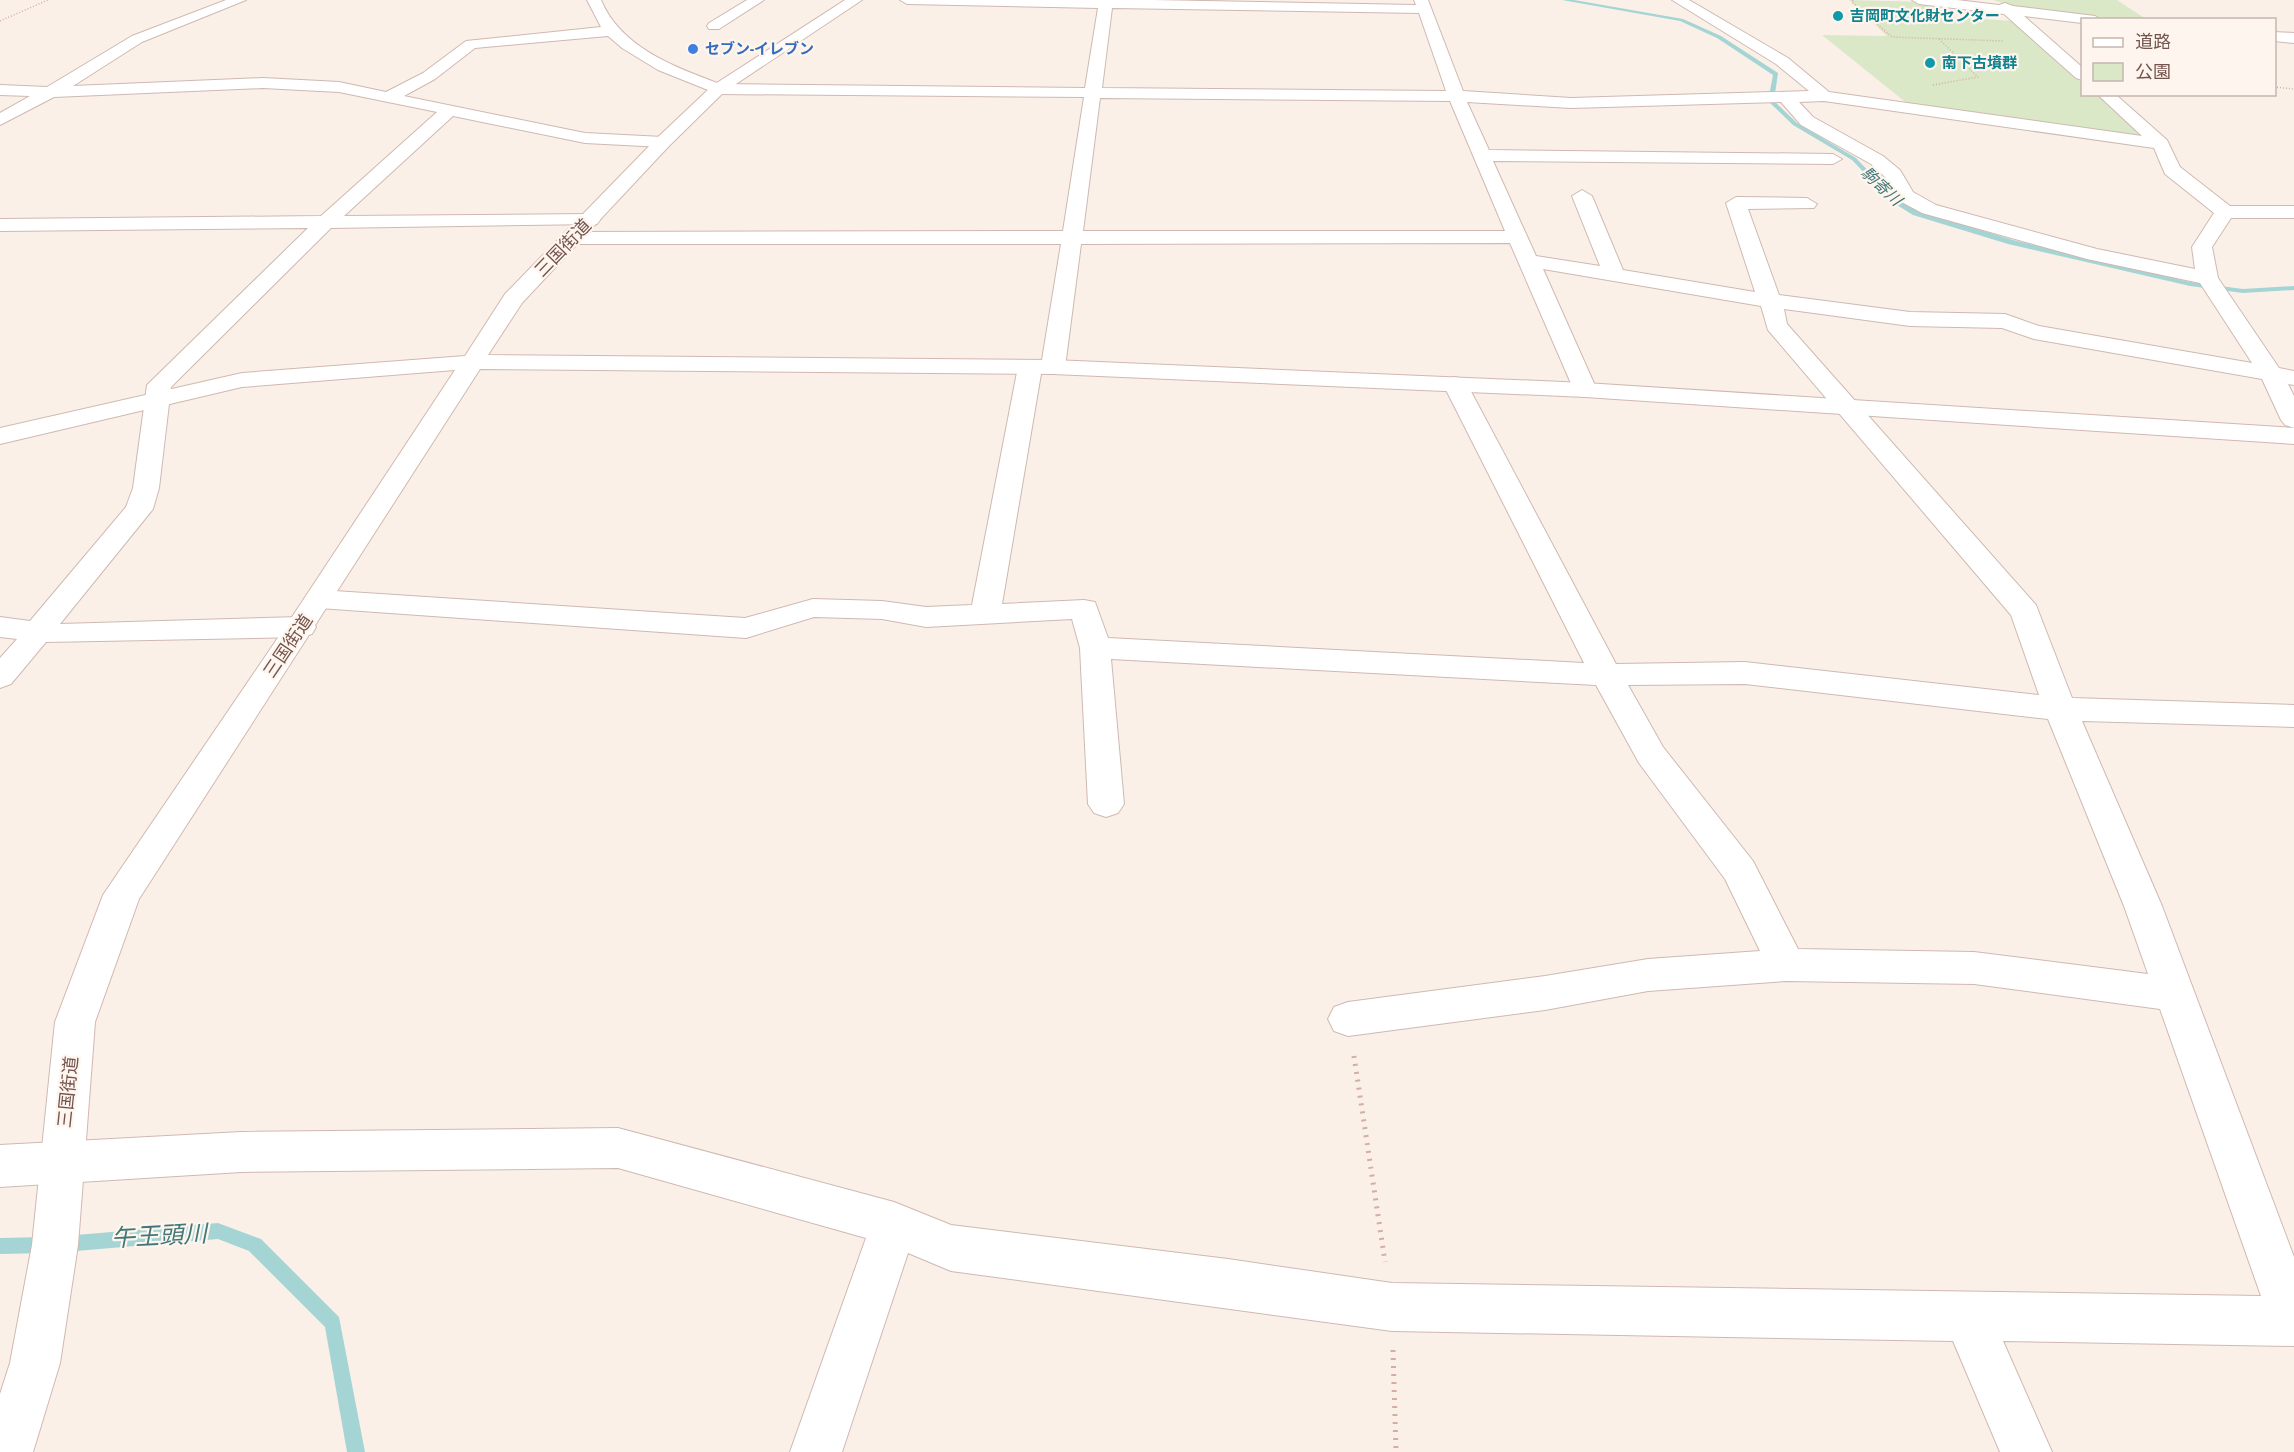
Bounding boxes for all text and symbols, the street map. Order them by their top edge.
place label: 吉岡町文化財センター [1850,5,2000,26]
marker: 吉岡町文化財センター [1831,9,1845,23]
legend [2081,18,2276,96]
text: 道路 [2135,29,2171,54]
place label: セブン-イレブン [705,38,814,59]
marker: セブン-イレブン [686,42,700,56]
place label: 南下古墳群 [1942,52,2017,73]
marker: 南下古墳群 [1923,56,1937,70]
text: 公園 [2135,59,2171,84]
water label: 駒寄川 [1857,162,1909,212]
street label: 三国街道 [529,213,597,282]
street label: 三国街道 [257,609,318,683]
street label: 三国街道 [51,1055,84,1129]
water label: 午王頭川 [110,1216,211,1253]

